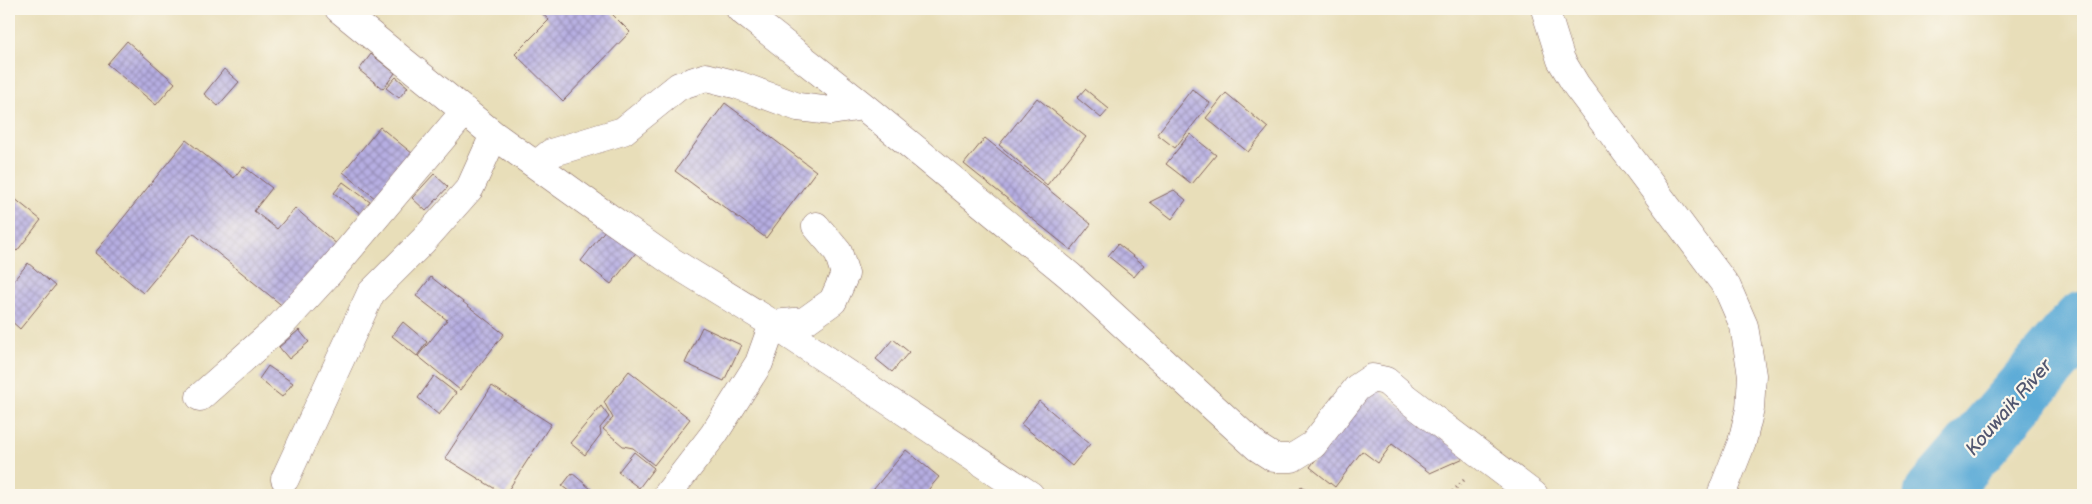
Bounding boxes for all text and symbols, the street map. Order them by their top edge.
water label: Kouwaik River [1961,354,2058,461]

